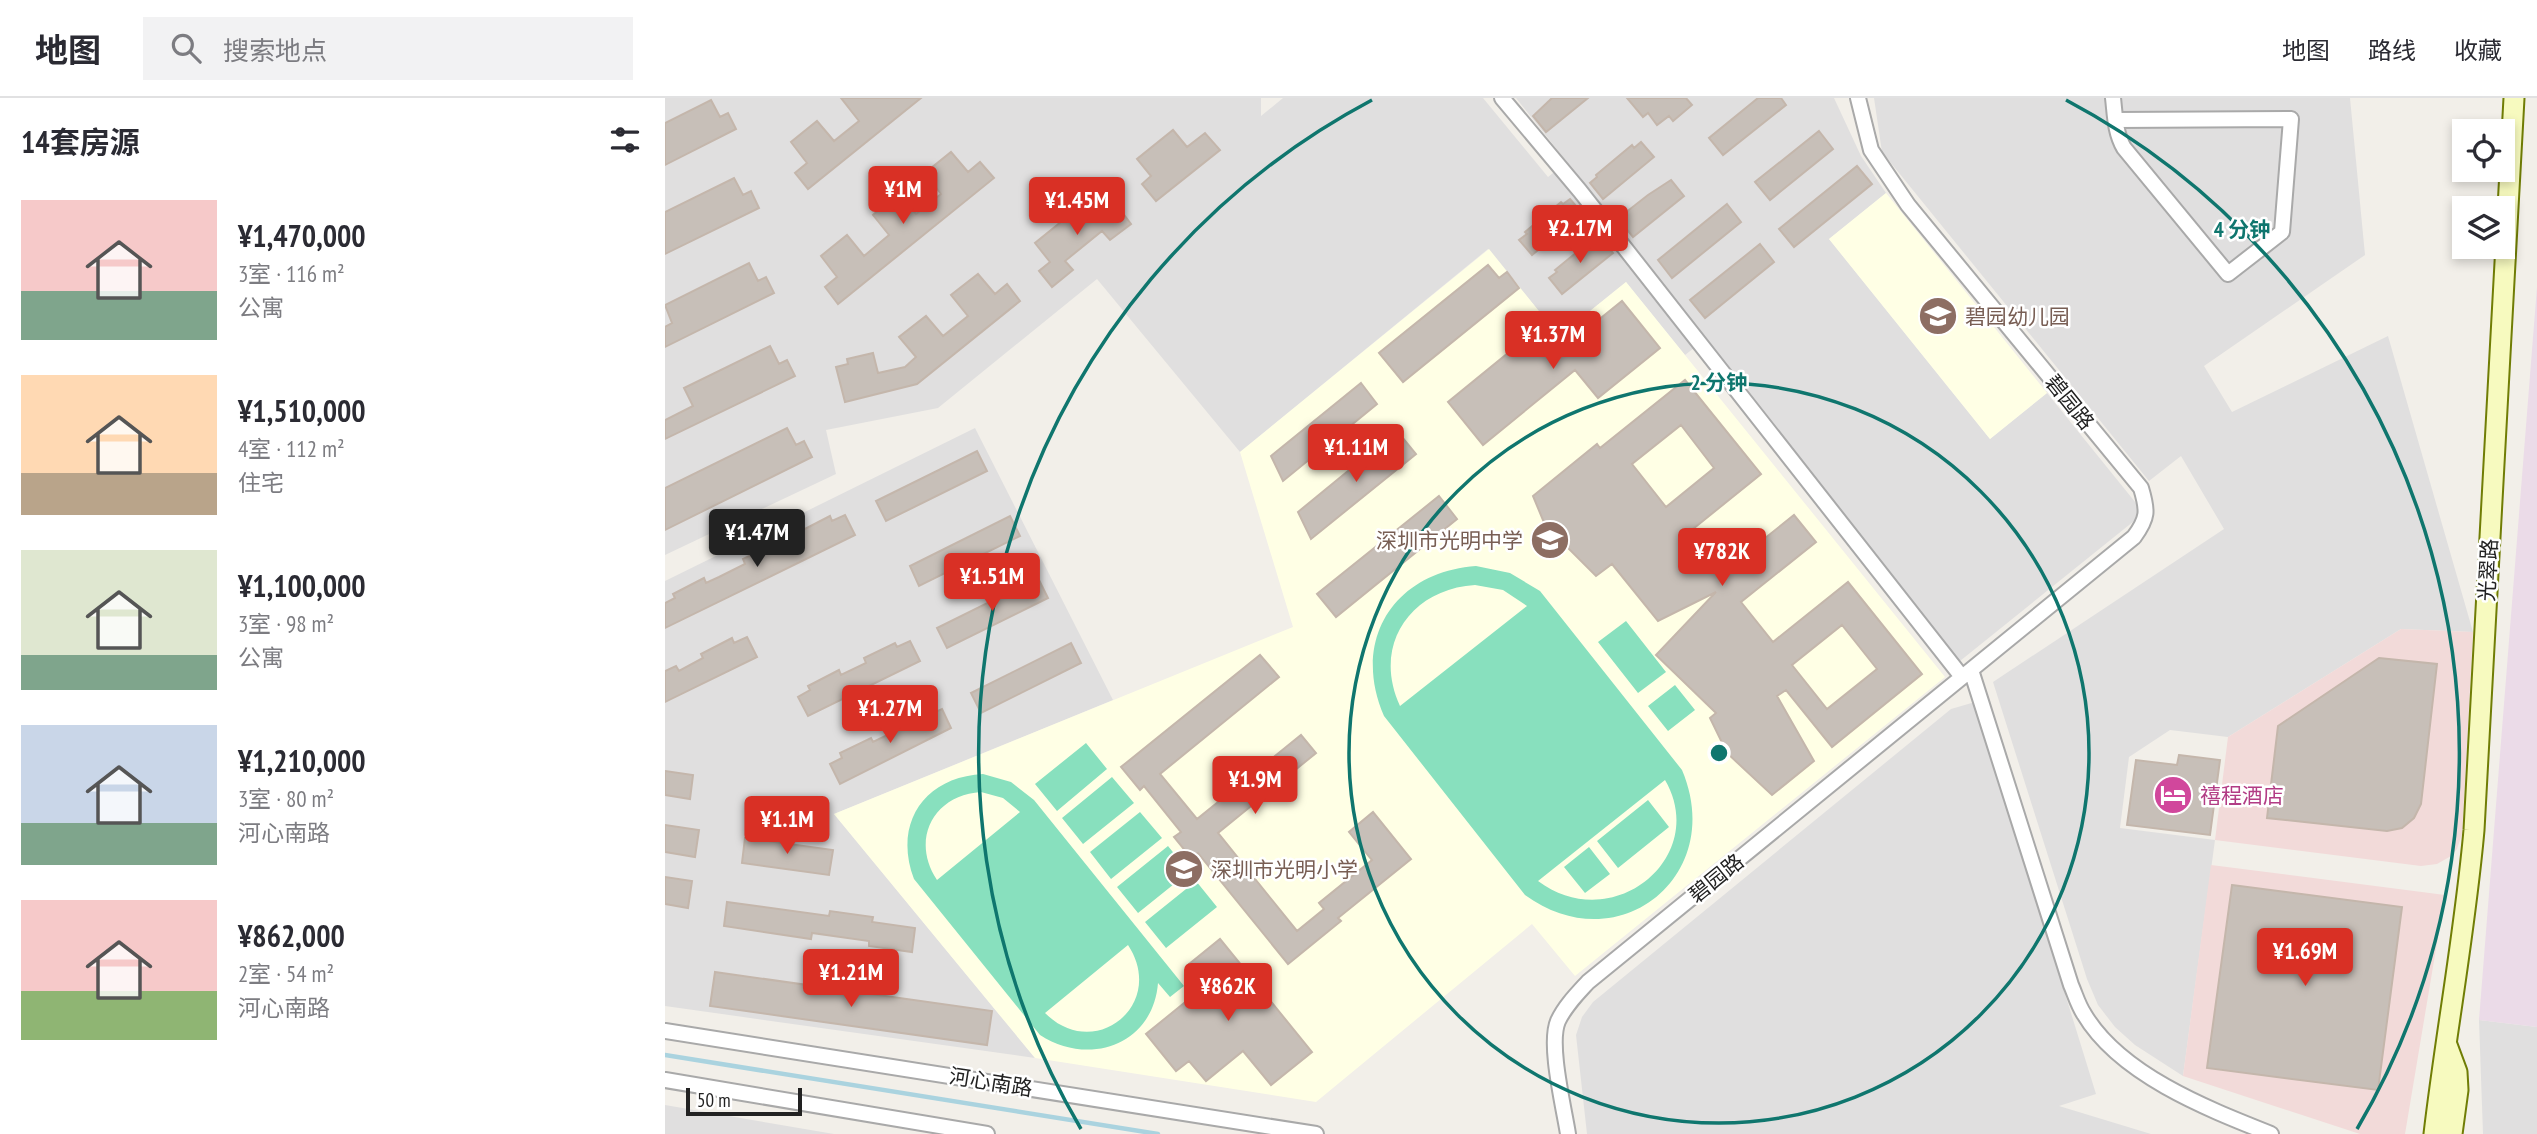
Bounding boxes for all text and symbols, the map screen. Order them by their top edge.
search box [143,17,633,80]
text: 地图 [35,28,101,71]
icon: search [167,29,205,67]
text: 搜索地点 [223,34,327,67]
text: 地图 [2282,35,2330,66]
text: 路线 [2368,35,2416,66]
text: 收藏 [2454,35,2502,66]
map controls [2452,119,2515,259]
button: locate [2452,119,2515,182]
icon: filters [606,121,644,159]
text: 14套房源 [21,122,140,161]
pin: ¥1M [869,166,937,226]
text: ¥1M [884,174,922,203]
pin: ¥1.45M [1020,178,1134,237]
text: ¥1.45M [1045,185,1109,214]
button: layers [2452,196,2515,259]
pin: ¥2.17M [1523,206,1637,265]
text: ¥2.17M [1548,213,1612,242]
text: ¥1,470,000 [238,216,366,255]
text: 4 分钟 [2214,216,2270,243]
icon: home [77,228,161,312]
text: 3室 · 116 m² [238,259,345,288]
text: 公寓 [238,293,284,322]
school or university icon: 碧园幼儿园 [1917,295,1959,337]
place label: 碧园幼儿园 [1965,303,2070,330]
pin: ¥1.37M [1496,312,1610,371]
text: ¥1.37M [1521,319,1585,348]
text: 2 分钟 [1691,369,1747,396]
street label: 碧园路 [2040,369,2100,435]
text: ¥1,510,000 [238,391,366,430]
icon: home [77,403,161,487]
pin: ¥1.11M [1299,424,1413,484]
text: ¥1.11M [1324,432,1388,461]
text: 4室 · 112 m² [238,434,345,463]
text: 住宅 [238,468,284,497]
pin: ¥1.47M [700,510,814,569]
text: ¥1.47M [725,517,789,546]
school or university icon: 深圳市光明中学 [1529,519,1571,561]
place label: 深圳市光明中学 [1376,527,1523,554]
pin: ¥782K [1673,528,1771,588]
text: ¥782K [1694,536,1750,565]
street label: 光翠路 [2473,538,2503,602]
pin: ¥1.51M [935,554,1049,613]
text: ¥1.51M [960,561,1024,590]
text: ¥1,100,000 [238,566,366,605]
icon: home [77,578,161,662]
text: 3室 · 98 m² [238,609,334,638]
text: 公寓 [238,643,284,672]
pin: ¥1.27M [833,686,947,745]
text: ¥1.27M [858,693,922,722]
text: ¥1,210,000 [238,741,366,780]
centre of rings [1707,741,1731,765]
icon: home [77,753,161,837]
pin: ¥1.9M [1206,756,1304,816]
text: ¥1.9M [1228,764,1282,793]
hotel icon: 禧程酒店 [2152,774,2194,816]
place label: 禧程酒店 [2200,782,2284,809]
text: 3室 · 80 m² [238,784,334,813]
pin: ¥1.1M [738,796,836,856]
text: ¥1.1M [760,804,814,833]
text: 河心南路 [238,818,330,847]
school or university icon: 深圳市光明小学 [1163,848,1205,890]
street label: 碧园路 [1683,848,1749,908]
place label: 深圳市光明小学 [1211,856,1358,883]
text: ¥862,000 [238,916,345,955]
icon: home [77,928,161,1012]
pin: ¥1.69M [2248,928,2362,988]
text: ¥1.69M [2273,936,2337,965]
pin: ¥1.21M [794,950,908,1009]
text: ¥1.21M [819,957,883,986]
text: 2室 · 54 m² [238,959,334,988]
pin: ¥862K [1179,964,1277,1023]
text: ¥862K [1200,971,1256,1000]
text: 河心南路 [238,993,330,1022]
street label: 河心南路 [947,1062,1035,1102]
scale bar [686,1085,801,1117]
text: 50 m [697,1088,731,1112]

